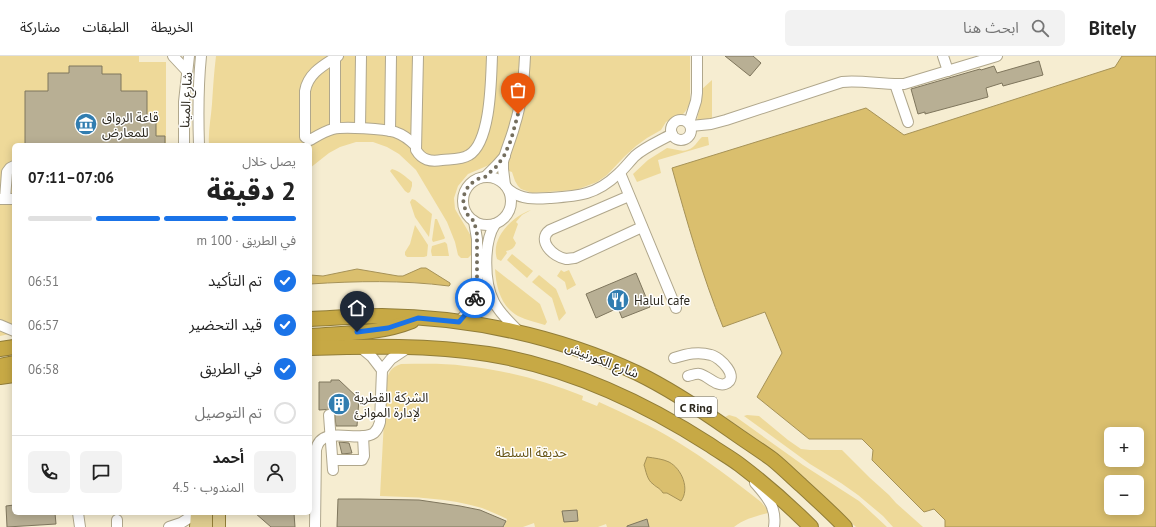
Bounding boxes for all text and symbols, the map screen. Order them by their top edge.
search box [785,10,1065,46]
text: Bitely [1089,16,1136,40]
icon: search [1029,17,1051,39]
text: مشاركة [20,18,60,36]
text: الطبقات [82,18,129,36]
text: الخريطة [151,18,193,36]
text: ابحث هنا [963,18,1019,37]
street label: شارع المينا [176,72,198,128]
pin [501,73,535,114]
icon: bag [507,79,529,101]
place label: قاعة الرواق للمعارض [102,109,159,141]
museum icon: قاعة الرواق للمعارض [73,111,99,137]
text: يصل خلال [242,153,296,170]
text: 07:06–07:11 [28,168,114,187]
text: 2 دقيقة [207,174,296,207]
text: في الطريق · 100 m [197,232,296,249]
icon: check [274,270,296,292]
text: تم التأكيد [208,271,262,290]
text: 06:51 [28,273,59,290]
courier [455,278,495,318]
icon: bike [464,287,486,309]
restaurant icon: Halul cafe [605,287,631,313]
pin [340,291,374,332]
place label: Halul cafe [634,292,690,309]
icon: home [346,297,368,319]
icon: check [274,314,296,336]
text: قيد التحضير [189,315,262,334]
text: 06:57 [28,317,59,334]
street label: شارع الكورنيش [562,338,641,384]
icon: check [274,358,296,380]
text: في الطريق [200,359,262,378]
text: 06:58 [28,361,59,378]
place label: الشركة القطرية لإدارة الموانئ [354,389,428,422]
building icon: الشركة القطرية لإدارة الموانئ [326,391,352,417]
road number: C Ring [675,397,717,417]
text: تم التوصيل [195,403,262,422]
map controls [1104,427,1144,515]
button: + [1104,427,1144,467]
park label: حديقة السلطة [495,444,567,461]
text: أحمد [213,448,244,467]
button: phone [28,451,70,493]
button: chat [80,451,122,493]
button: person [254,451,296,493]
button: − [1104,475,1144,515]
text: المندوب · 4.5 [173,479,244,496]

